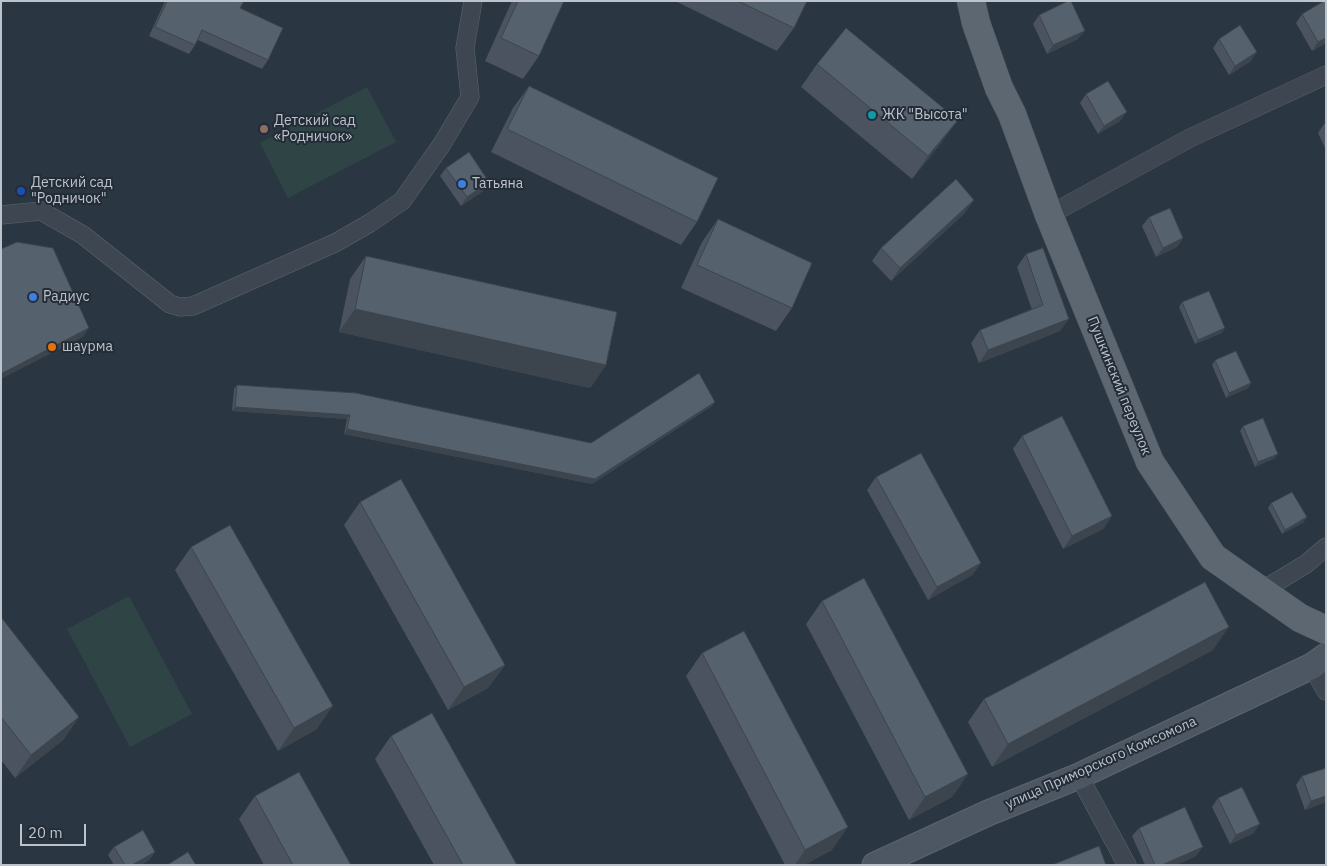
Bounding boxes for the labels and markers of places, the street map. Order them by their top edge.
place label: ЖК "Высота" [882,107,968,123]
marker: ЖК "Высота" [866,109,878,121]
place label: Детский сад «Родничок» [274,113,356,146]
marker: Детский сад «Родничок» [258,123,270,135]
place label: Детский сад "Родничок" [31,175,113,208]
place label: Татьяна [472,176,523,192]
marker: Татьяна [456,178,468,190]
marker: Детский сад "Родничок" [15,185,27,197]
place label: Радиус [43,289,90,305]
marker: Радиус [27,291,39,303]
place label: шаурма [62,339,113,355]
marker: шаурма [46,341,58,353]

